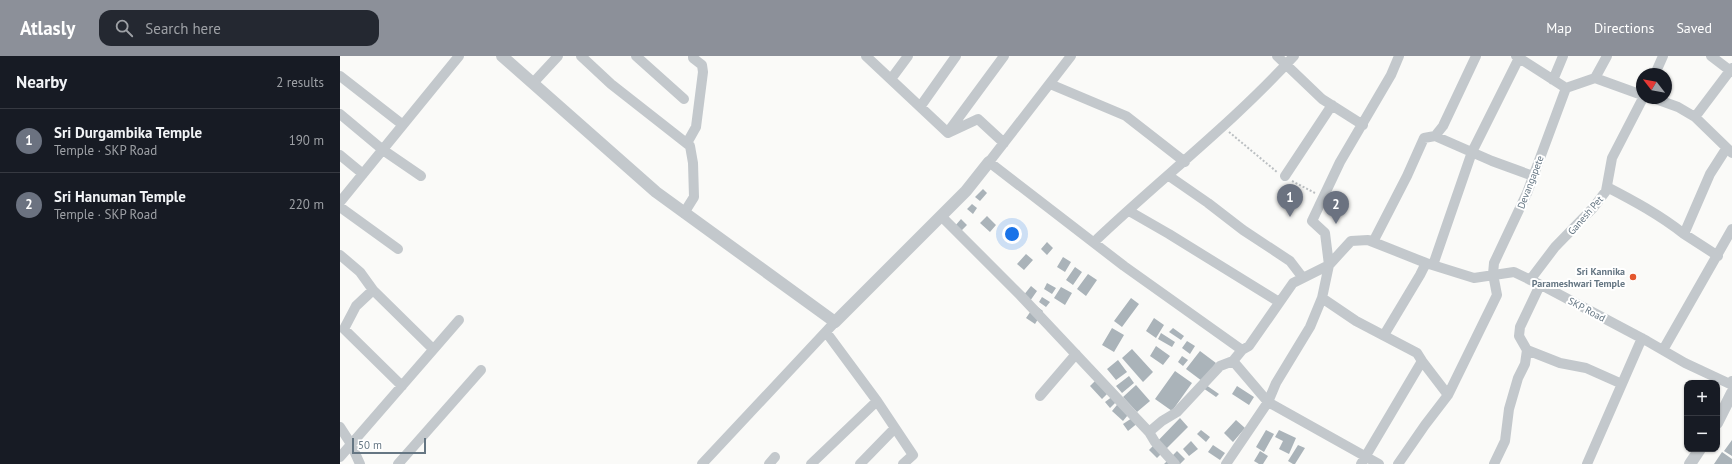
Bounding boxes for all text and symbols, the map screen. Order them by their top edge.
search box [99,10,379,46]
text: Atlasly [20,16,75,40]
icon: search [113,17,135,39]
text: Search here [145,19,221,38]
text: Map [1546,19,1572,37]
text: Directions [1594,19,1654,37]
text: Saved [1676,19,1712,37]
north arrow [1636,68,1672,104]
text: Nearby [16,71,67,93]
text: 2 results [276,74,324,91]
text: Sri Durgambika Temple [54,123,202,142]
text: 1 [25,132,33,149]
text: 190 m [289,132,324,149]
text: Temple · SKP Road [54,142,157,159]
street label: Devangapete [1514,154,1547,211]
pin: 1 [1277,184,1303,217]
text: Sri Hanuman Temple [54,187,186,206]
pin: 2 [1323,191,1349,224]
street label: Ganesh Pet [1565,193,1606,238]
text: 2 [25,196,33,213]
text: 220 m [289,196,324,213]
text: Temple · SKP Road [54,206,157,223]
your location [1002,224,1022,244]
place label: Sri Kannika Parameshwari Temple [1532,265,1625,290]
marker: Sri Kannika Parameshwari Temple [1628,272,1638,282]
street label: SKP Road [1566,294,1608,325]
map controls [1684,380,1720,452]
button: + [1684,380,1720,416]
button: − [1684,416,1720,452]
scale bar [352,436,426,455]
text: 50 m [358,438,382,452]

